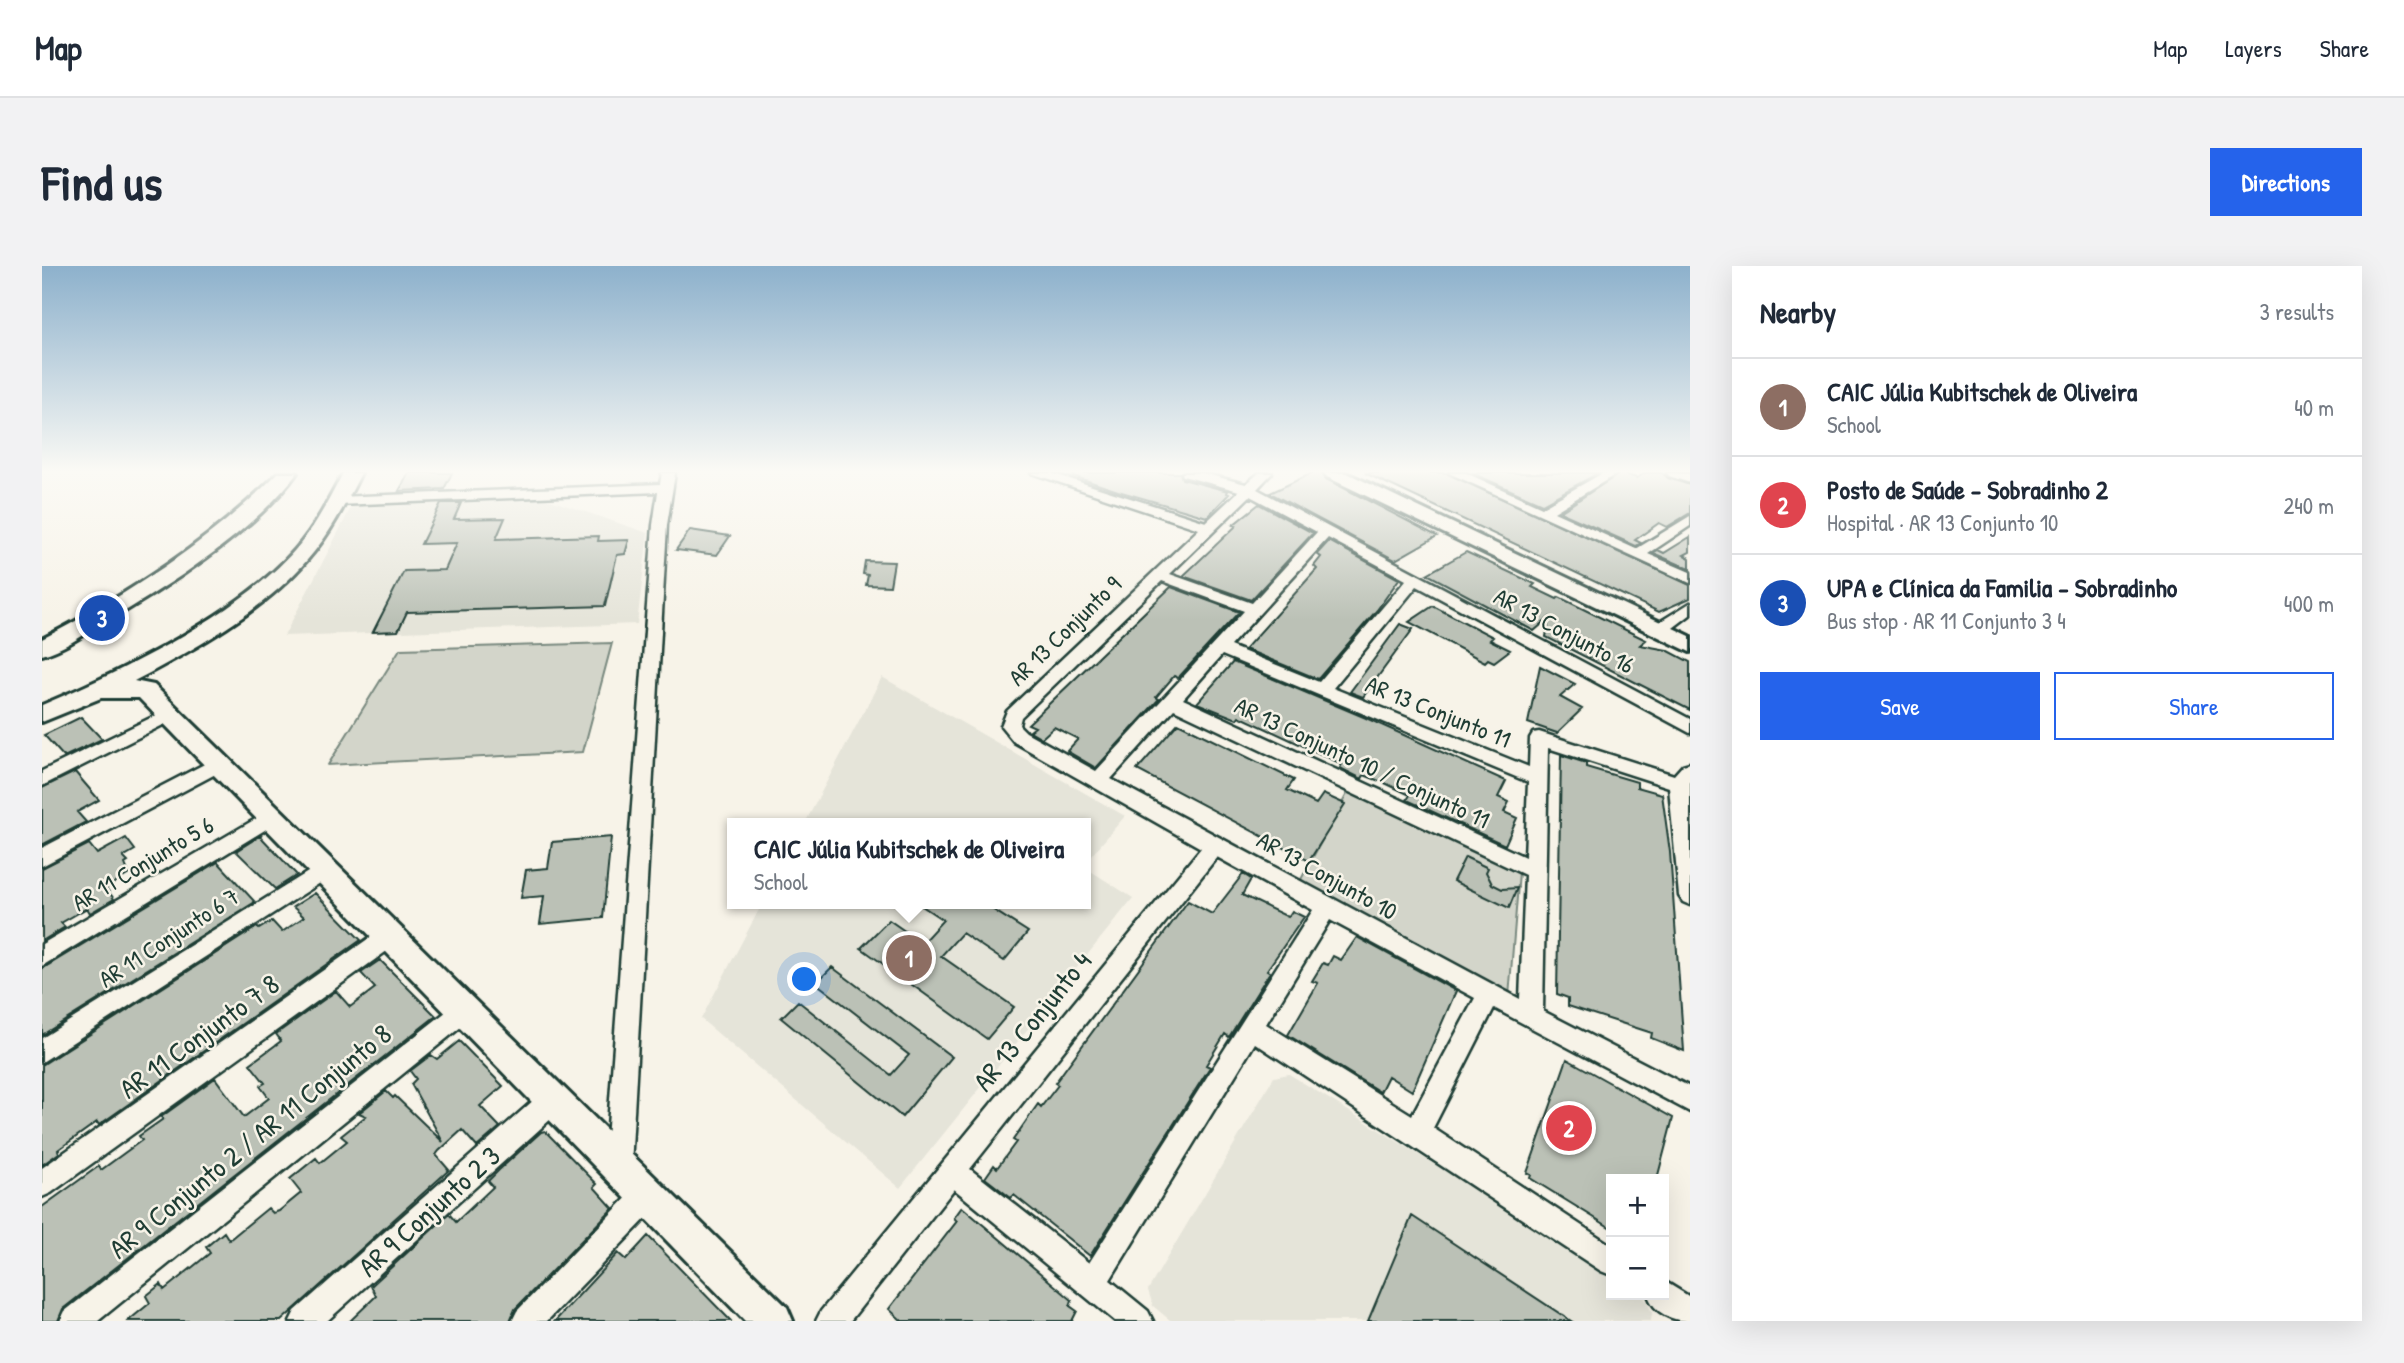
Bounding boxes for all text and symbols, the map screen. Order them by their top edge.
text: Map [35,26,82,70]
text: Map [2153,32,2187,64]
text: Layers [2225,32,2282,64]
text: Share [2320,32,2369,64]
button: Directions [2210,148,2362,216]
text: Find us [42,149,162,215]
text: Nearby [1760,292,1836,332]
text: 3 results [2259,296,2334,327]
text: CAIC Júlia Kubitschek de Oliveira [1827,374,2137,409]
text: 1 [1779,392,1787,423]
text: 40 m [2294,392,2334,423]
text: School [1827,409,1881,440]
text: Posto de Saúde - Sobradinho 2 [1827,472,2108,507]
text: 2 [1778,490,1788,521]
text: 240 m [2283,490,2334,521]
text: Hospital · AR 13 Conjunto 10 [1827,507,2058,538]
street label: AR 13 Conjunto 9 [1001,568,1128,692]
text: UPA e Clínica da Familia - Sobradinho [1827,570,2177,605]
street label: AR 13 Conjunto 16 [1489,580,1640,681]
text: 3 [1778,588,1788,619]
text: 400 m [2284,588,2334,619]
pin: 3 [79,592,125,644]
text: Bus stop · AR 11 Conjunto 3 4 [1827,605,2066,636]
street label: AR 13 Conjunto 11 [1361,667,1516,755]
button: Save [1760,672,2040,740]
button: Share [2054,672,2334,740]
street label: AR 13 Conjunto 10 / Conjunto 11 [1230,689,1495,835]
street label: AR 11 Conjunto 5 6 [66,808,219,918]
popup [727,818,1091,909]
street label: AR 13 Conjunto 10 [1252,823,1403,927]
text: CAIC Júlia Kubitschek de Oliveira [754,831,1064,866]
text: School [754,866,808,897]
street label: AR 11 Conjunto 6 7 [92,880,245,994]
pin: 1 [886,932,932,984]
street label: AR 13 Conjunto 4 [964,943,1100,1099]
your location [787,962,821,996]
street label: AR 11 Conjunto 7 8 [111,965,287,1107]
street label: AR 9 Conjunto 2 / AR 11 Conjunto 8 [101,1015,399,1267]
pin: 2 [1546,1102,1592,1154]
street label: AR 9 Conjunto 2 3 [350,1137,508,1285]
map controls [1606,1174,1669,1300]
button: + [1606,1174,1669,1237]
button: − [1606,1237,1669,1300]

